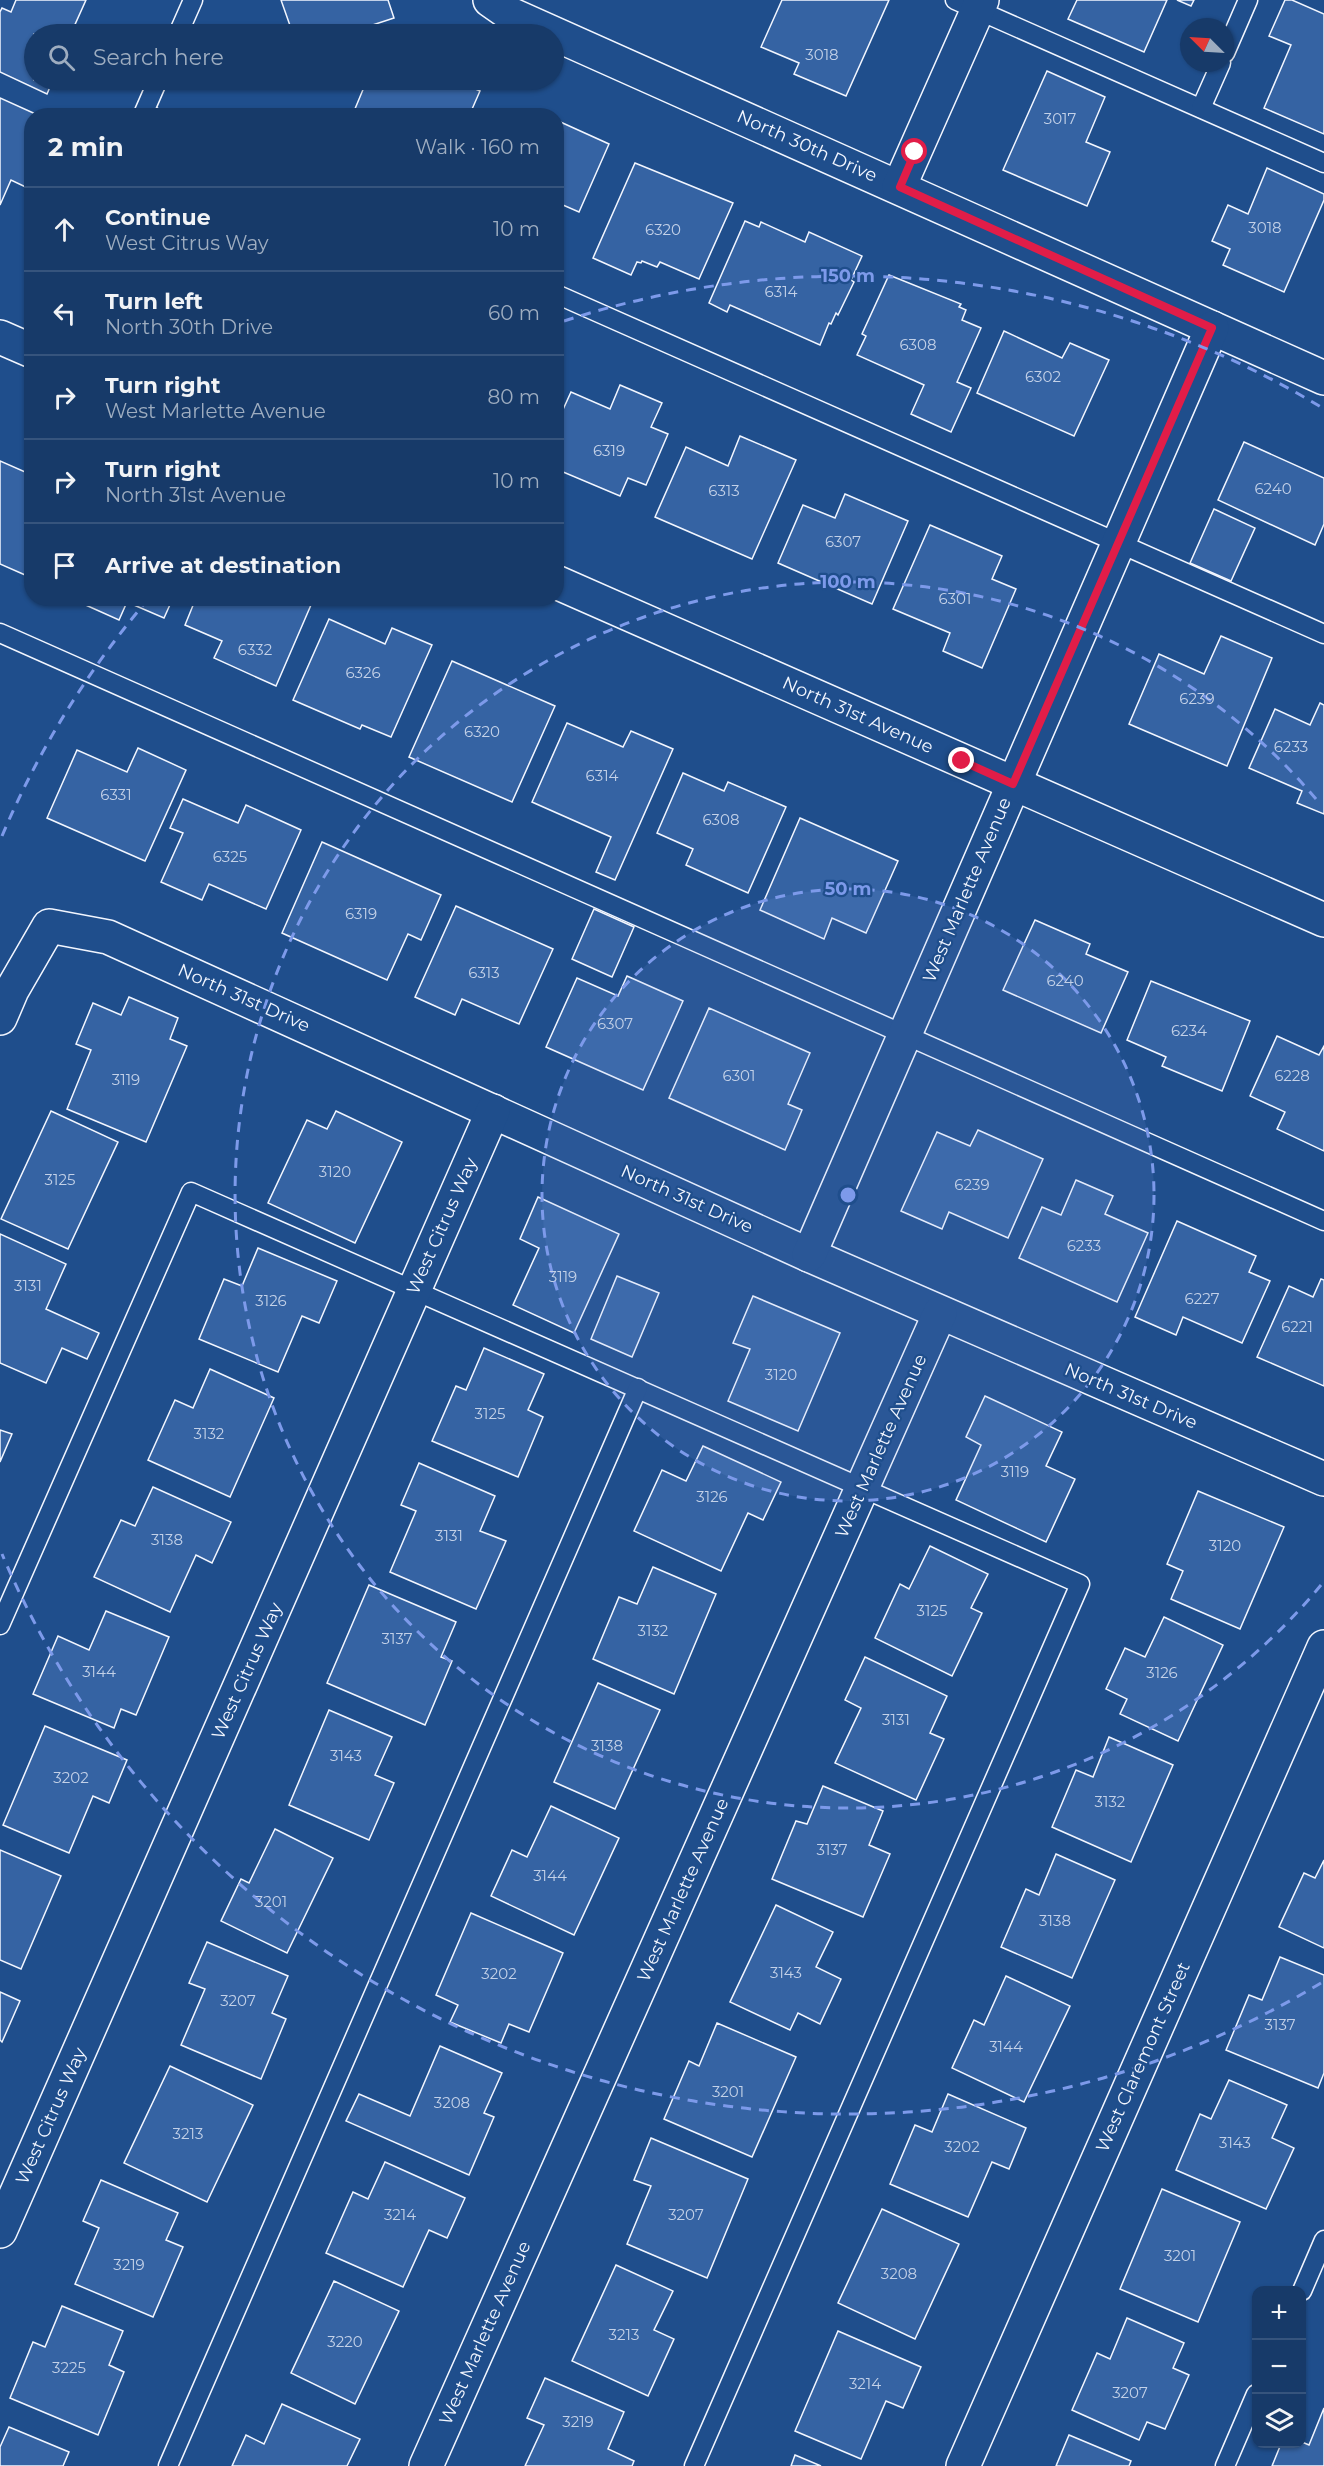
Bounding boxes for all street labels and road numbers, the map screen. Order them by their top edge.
street label: North 30th Drive [733,105,881,187]
street label: North 31st Avenue [779,672,937,758]
street label: West Marlette Avenue [918,794,1016,986]
street label: North 31st Drive [175,959,314,1037]
street label: West Citrus Way [402,1154,482,1298]
street label: North 31st Drive [618,1160,757,1238]
street label: West Marlette Avenue [831,1351,932,1541]
street label: North 31st Drive [1061,1358,1201,1434]
street label: West Citrus Way [207,1599,287,1743]
street label: West Marlette Avenue [633,1795,734,1985]
street label: West Claremont Street [1091,1959,1195,2155]
street label: West Citrus Way [11,2044,91,2188]
street label: West Marlette Avenue [435,2238,536,2428]

